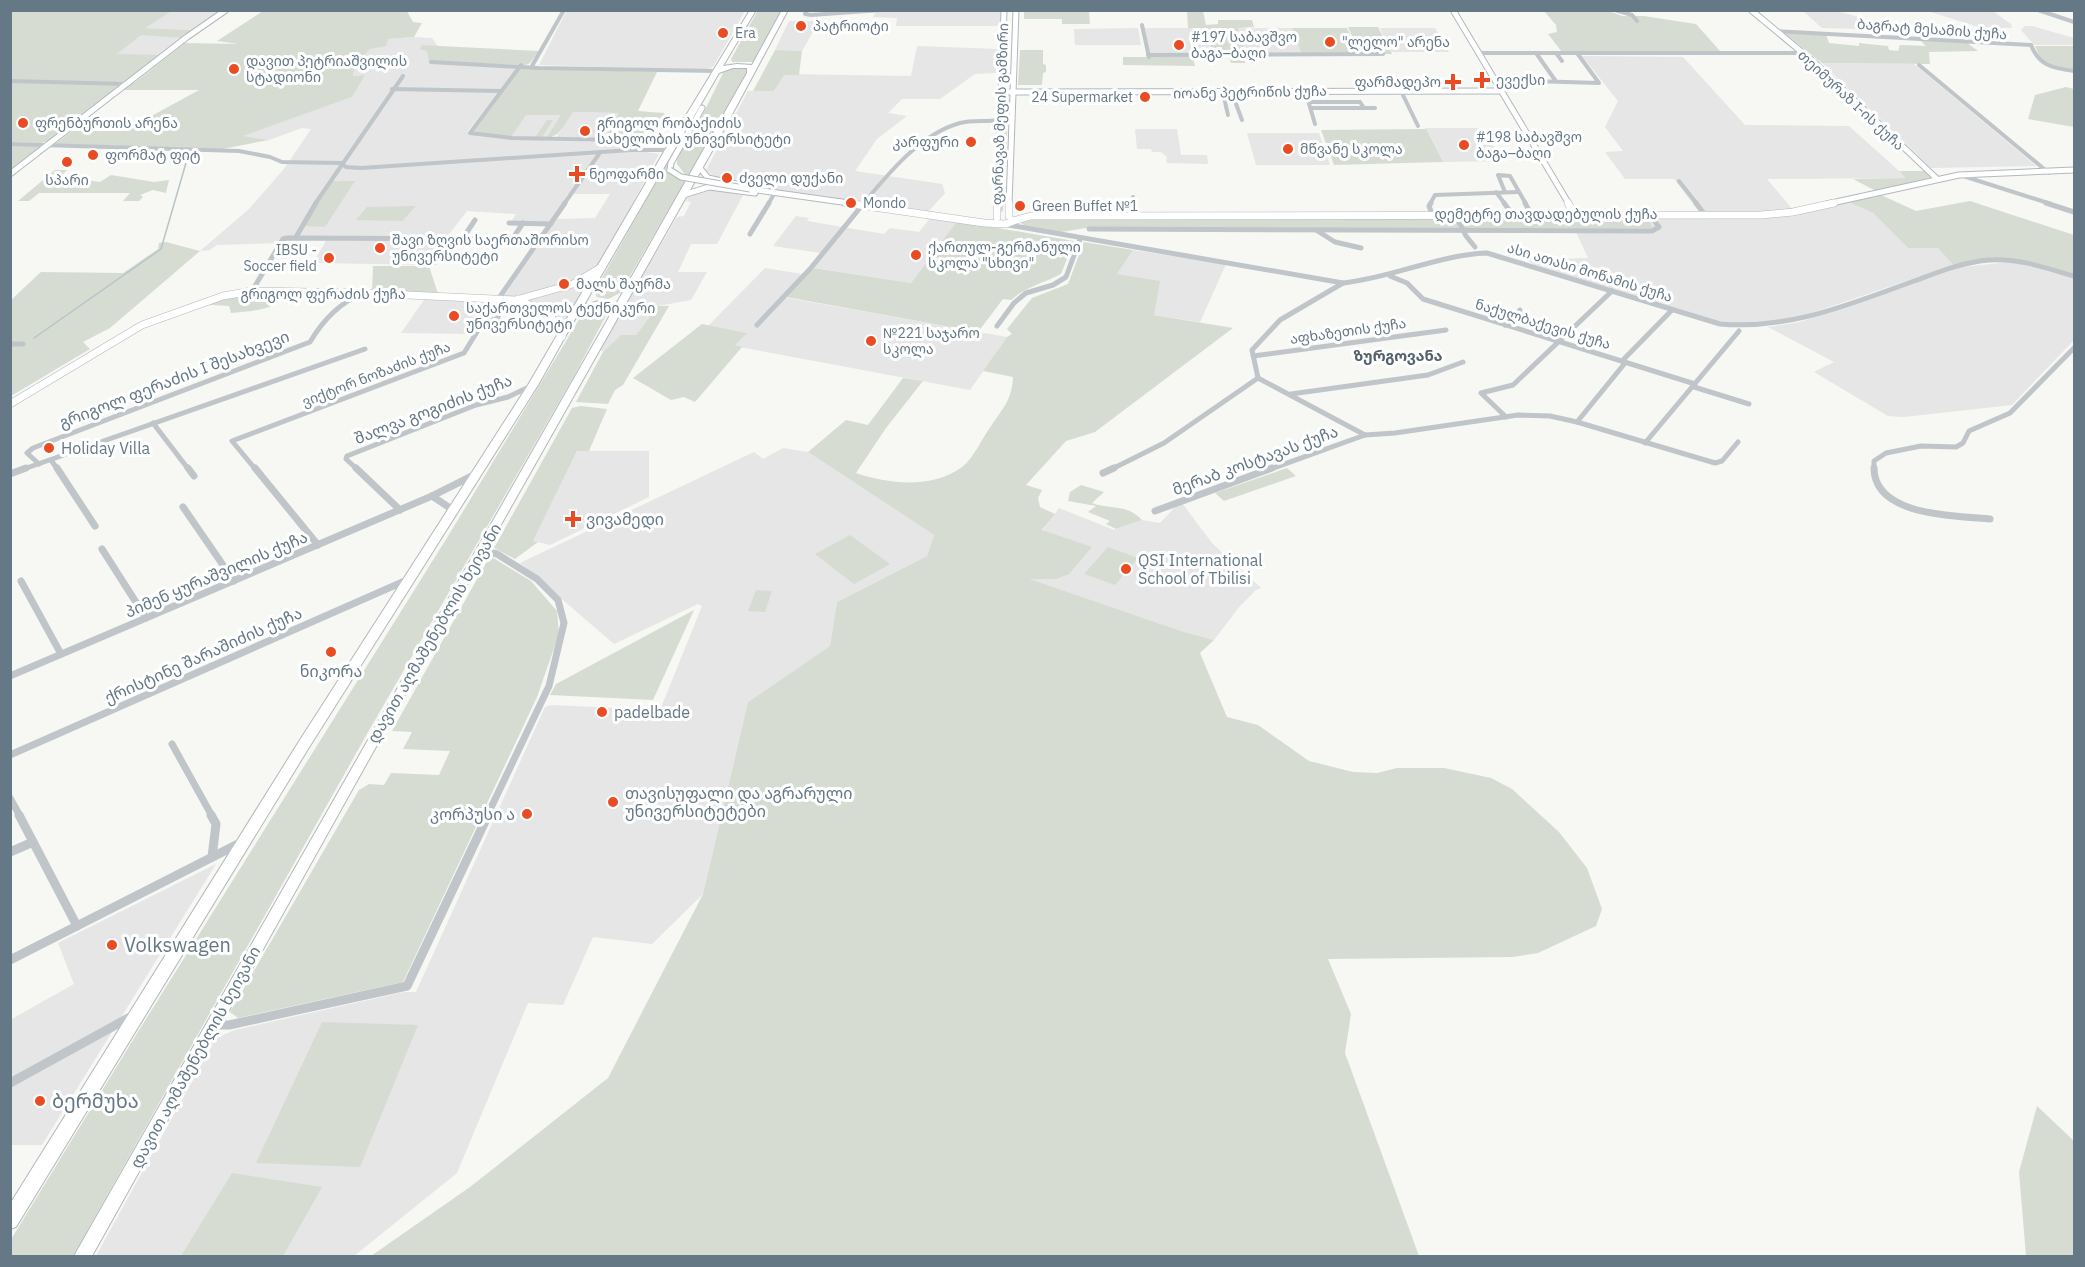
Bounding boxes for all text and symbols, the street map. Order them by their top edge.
street label: ბაგრატ მესამის ქუჩა [1856,15,2008,43]
place label: პატრიოტი [813,17,889,35]
marker: პატრიოტი [794,19,808,33]
street label: ფარნავაზ მეფის გამზირი [988,23,1012,205]
place label: Era [735,24,756,42]
marker: Era [716,26,730,40]
place label: #197 საბავშვო ბაგა–ბაღი [1191,28,1297,62]
place label: "ლელო" არენა [1342,33,1450,51]
marker: "ლელო" არენა [1323,35,1337,49]
marker: #197 საბავშვო ბაგა–ბაღი [1172,38,1186,52]
street label: თეიმურაზ I-ის ქუჩა [1794,46,1908,154]
place label: დავით პეტრიაშვილის სტადიონი [246,52,407,86]
marker: დავით პეტრიაშვილის სტადიონი [227,62,241,76]
marker: ევექსი [1473,71,1491,89]
place label: ევექსი [1496,71,1545,89]
place label: ფარმადეპო [1355,73,1441,91]
marker: ფარმადეპო [1446,75,1460,89]
street label: იოანე პეტრიწის ქუჩა [1173,82,1327,102]
place label: 24 Supermarket [1031,88,1133,106]
marker: 24 Supermarket [1138,90,1152,104]
place label: ფრენბურთის არენა [35,114,178,132]
place label: გრიგოლ რობაქიძის სახელობის უნივერსიტეტი [597,114,791,148]
marker: ფრენბურთის არენა [16,116,30,130]
marker: გრიგოლ რობაქიძის სახელობის უნივერსიტეტი [578,124,592,138]
place label: #198 საბავშვო ბაგა–ბაღი [1476,128,1582,162]
place label: კარფური [892,133,959,151]
marker: კარფური [964,135,978,149]
marker: #198 საბავშვო ბაგა–ბაღი [1457,138,1471,152]
place label: მწვანე სკოლა [1300,140,1403,158]
marker: მწვანე სკოლა [1281,142,1295,156]
place label: ფორმატ ფიტ [105,146,201,164]
marker: ფორმატ ფიტ [86,148,100,162]
marker: სპარი [60,155,74,169]
place label: ნეოფარმი [589,165,664,183]
marker: ნეოფარმი [570,167,584,181]
place label: ძველი დუქანი [739,169,843,187]
place label: სპარი [45,171,89,189]
marker: ძველი დუქანი [720,171,734,185]
place label: Mondo [863,194,906,212]
marker: Mondo [844,196,858,210]
place label: Green Buffet №1 [1032,197,1138,215]
marker: Green Buffet №1 [1013,199,1027,213]
street label: დემეტრე თავდადებულის ქუჩა [1435,205,1657,223]
place label: შავი ზღვის საერთაშორისო უნივერსიტეტი [392,231,589,265]
place label: ქართულ-გერმანული სკოლა "სხივი" [928,238,1081,272]
street label: ასი ათასი მოწამის ქუჩა [1505,238,1675,306]
place label: IBSU - Soccer field [243,241,317,275]
marker: შავი ზღვის საერთაშორისო უნივერსიტეტი [373,241,387,255]
marker: ქართულ-გერმანული სკოლა "სხივი" [909,248,923,262]
marker: IBSU - Soccer field [322,251,336,265]
place label: მალს შაურმა [576,275,671,293]
marker: მალს შაურმა [557,277,571,291]
street label: გრიგოლ ფერაძის ქუჩა [240,285,406,303]
street label: ნაქულბაქევის ქუჩა [1473,295,1613,353]
place label: საქართველოს ტექნიკური უნივერსიტეტი [466,299,655,333]
marker: საქართველოს ტექნიკური უნივერსიტეტი [447,309,461,323]
street label: აფხაზეთის ქუჩა [1289,314,1407,348]
place label: №221 საჯარო სკოლა [883,324,980,358]
street label: გრიგოლ ფერაძის I შესახვევი [56,326,292,433]
marker: №221 საჯარო სკოლა [864,334,878,348]
street label: ვიქტორ ნოზაძის ქუჩა [299,337,453,411]
district label: ზურგოვანა [1353,346,1443,365]
street label: შალვა გოგიძის ქუჩა [351,370,515,449]
street label: მერაბ კოსტავას ქუჩა [1169,421,1341,499]
place label: Holiday Villa [61,438,150,458]
marker: Holiday Villa [42,441,56,455]
place label: ვივამედი [586,509,664,530]
marker: ვივამედი [564,510,582,528]
street label: დავით აღმაშენებლის ხეივანი [363,519,506,747]
street label: პიმენ ყურაშვილის ქუჩა [122,526,311,622]
place label: QSI International School of Tbilisi [1138,550,1263,588]
marker: QSI International School of Tbilisi [1119,562,1133,576]
street label: ქრისტინე შარაშიძის ქუჩა [101,602,305,708]
marker: ნიკორა [324,645,338,659]
place label: ნიკორა [300,661,362,681]
place label: padelbade [614,702,690,722]
marker: padelbade [595,705,609,719]
place label: თავისუფალი და აგრარული უნივერსიტეტები [625,783,852,821]
marker: თავისუფალი და აგრარული უნივერსიტეტები [606,795,620,809]
place label: კორპუსი ა [430,804,515,824]
marker: კორპუსი ა [520,807,534,821]
place label: Volkswagen [124,931,231,958]
marker: Volkswagen [105,938,119,952]
street label: დავით აღმაშენებლის ხეივანი [125,942,265,1172]
place label: ბერმუხა [52,1087,139,1114]
marker: ბერმუხა [33,1094,47,1108]

